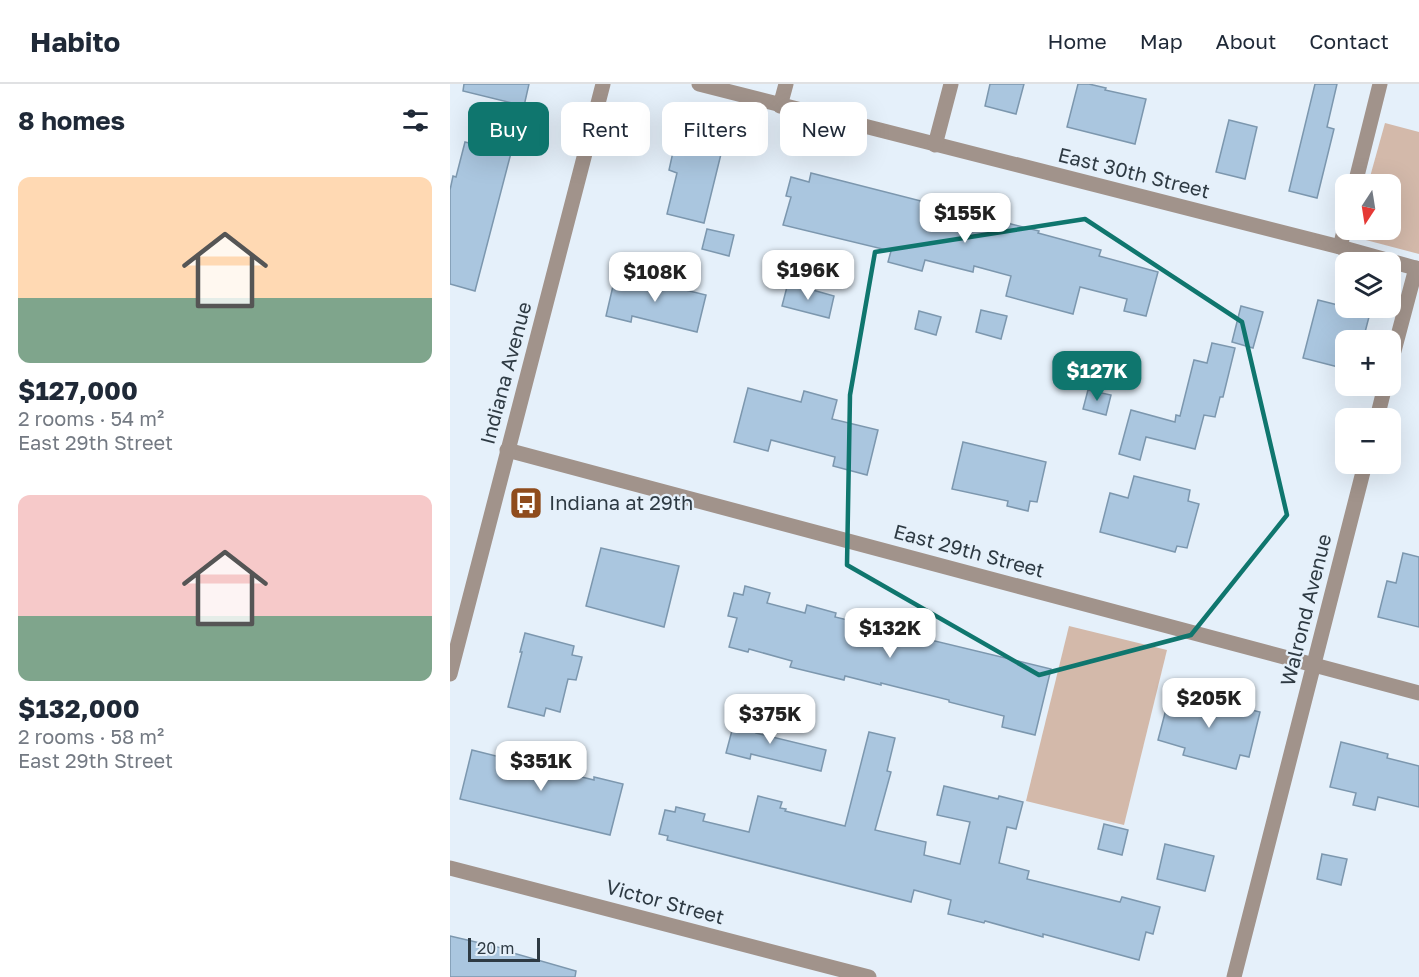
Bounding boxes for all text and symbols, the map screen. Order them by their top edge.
text: Habito [30,25,120,58]
text: Home [1047,28,1107,54]
text: Map [1140,28,1183,54]
text: About [1216,28,1276,54]
text: Contact [1309,28,1389,54]
chip: Buy [468,102,549,156]
chip: Rent [561,102,650,156]
chip: Filters [662,102,768,156]
chip: New [780,102,867,156]
icon: filters [399,104,432,137]
text: 8 homes [18,105,125,136]
street label: East 30th Street [1056,142,1213,202]
north arrow [1335,174,1401,240]
map controls [1335,174,1401,474]
pin: $155K [923,193,1007,244]
text: $155K [934,200,996,224]
icon: home [171,216,279,324]
pin: $196K [766,250,850,301]
pin: $108K [613,252,697,303]
button: layers [1335,252,1401,318]
text: $196K [776,257,840,281]
text: $108K [623,259,687,283]
street label: Indiana Avenue [474,299,536,447]
button: + [1335,330,1401,396]
pin: $127K [1055,351,1139,402]
text: $127K [1066,358,1128,382]
text: $127,000 [18,375,138,406]
text: 2 rooms · 54 m² [18,406,164,430]
button: − [1335,408,1401,474]
text: East 29th Street [18,430,173,454]
bus stop icon: Indiana at 29th [508,485,544,521]
place label: Indiana at 29th [549,490,693,514]
street label: East 29th Street [891,518,1047,582]
street label: Walrond Avenue [1275,531,1336,688]
icon: home [171,534,279,642]
pin: $132K [848,608,932,659]
text: $132K [859,615,921,639]
pin: $205K [1167,678,1251,729]
text: $205K [1176,685,1242,709]
text: $132,000 [18,693,140,724]
pin: $375K [728,694,812,745]
text: $375K [738,701,802,725]
text: 2 rooms · 58 m² [18,724,164,748]
pin: $351K [499,741,583,792]
text: East 29th Street [18,748,173,772]
text: $351K [510,748,572,772]
street label: Victor Street [603,874,727,928]
scale bar [468,935,540,962]
text: 20 m [477,938,514,958]

